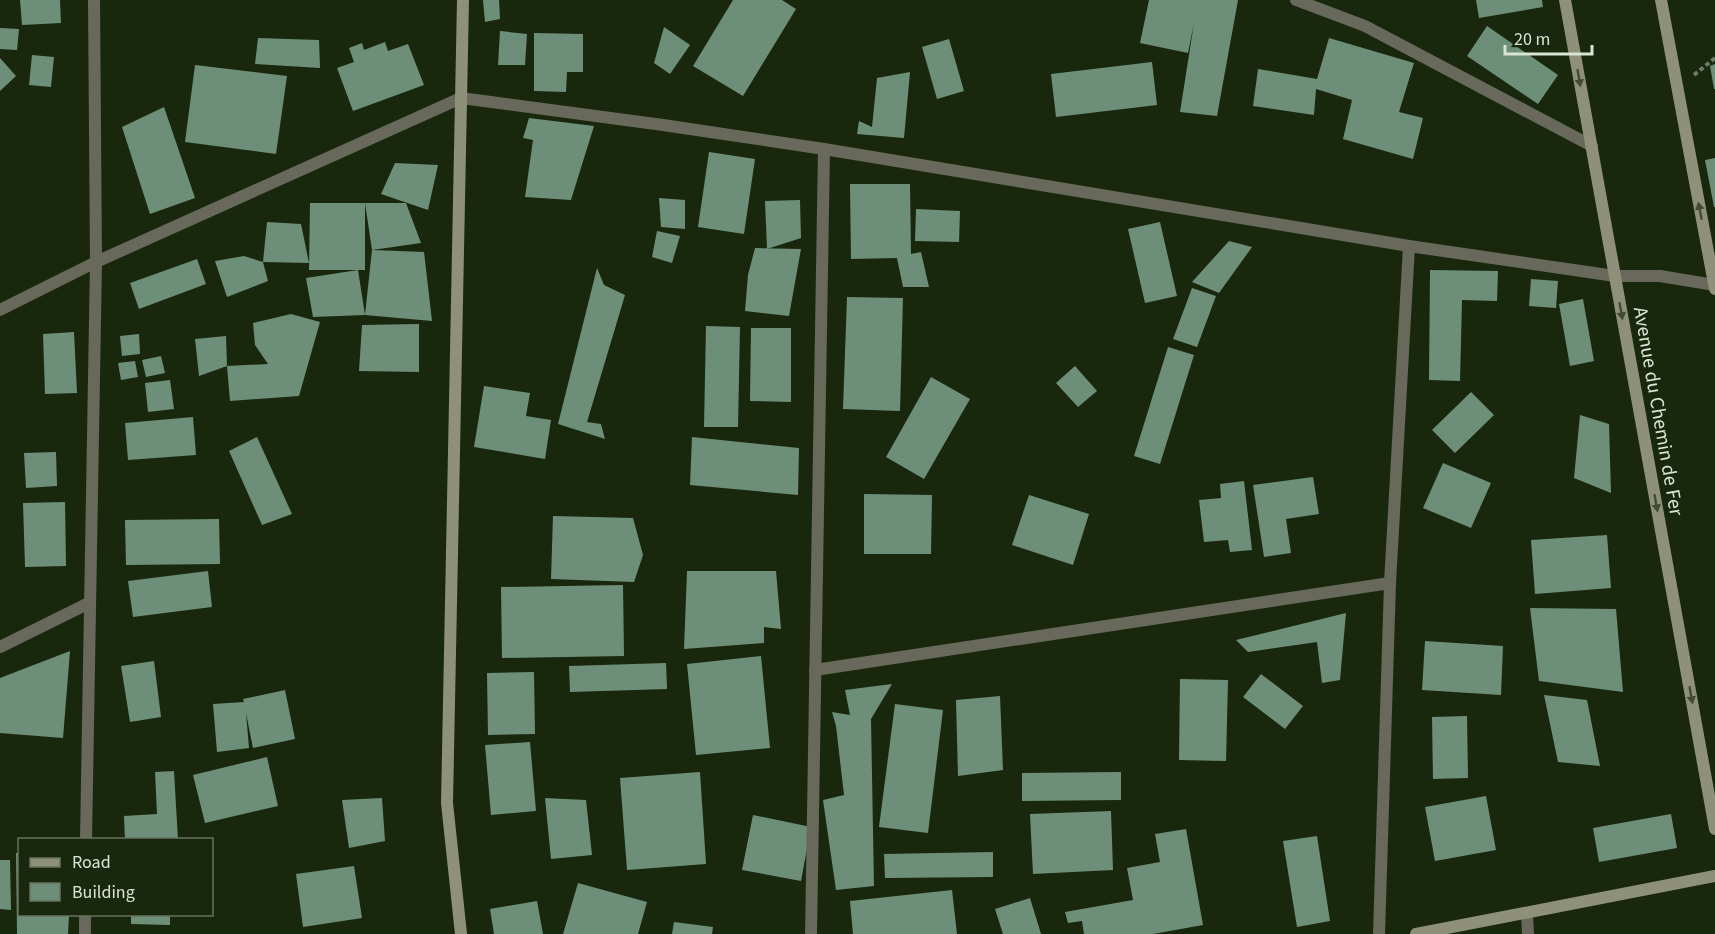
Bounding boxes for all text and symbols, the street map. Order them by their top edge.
scale bar [1505,18,1592,56]
text: 20 m [1514,27,1550,52]
one-way arrow [1575,69,1584,88]
one-way arrow [1695,202,1704,221]
one-way arrow [1617,302,1626,321]
street label: Avenue du Chemin de Fer [1626,304,1690,518]
one-way arrow [1652,494,1661,513]
one-way arrow [1687,686,1696,705]
legend [18,838,213,916]
text: Road [72,850,111,875]
text: Building [72,880,135,905]

